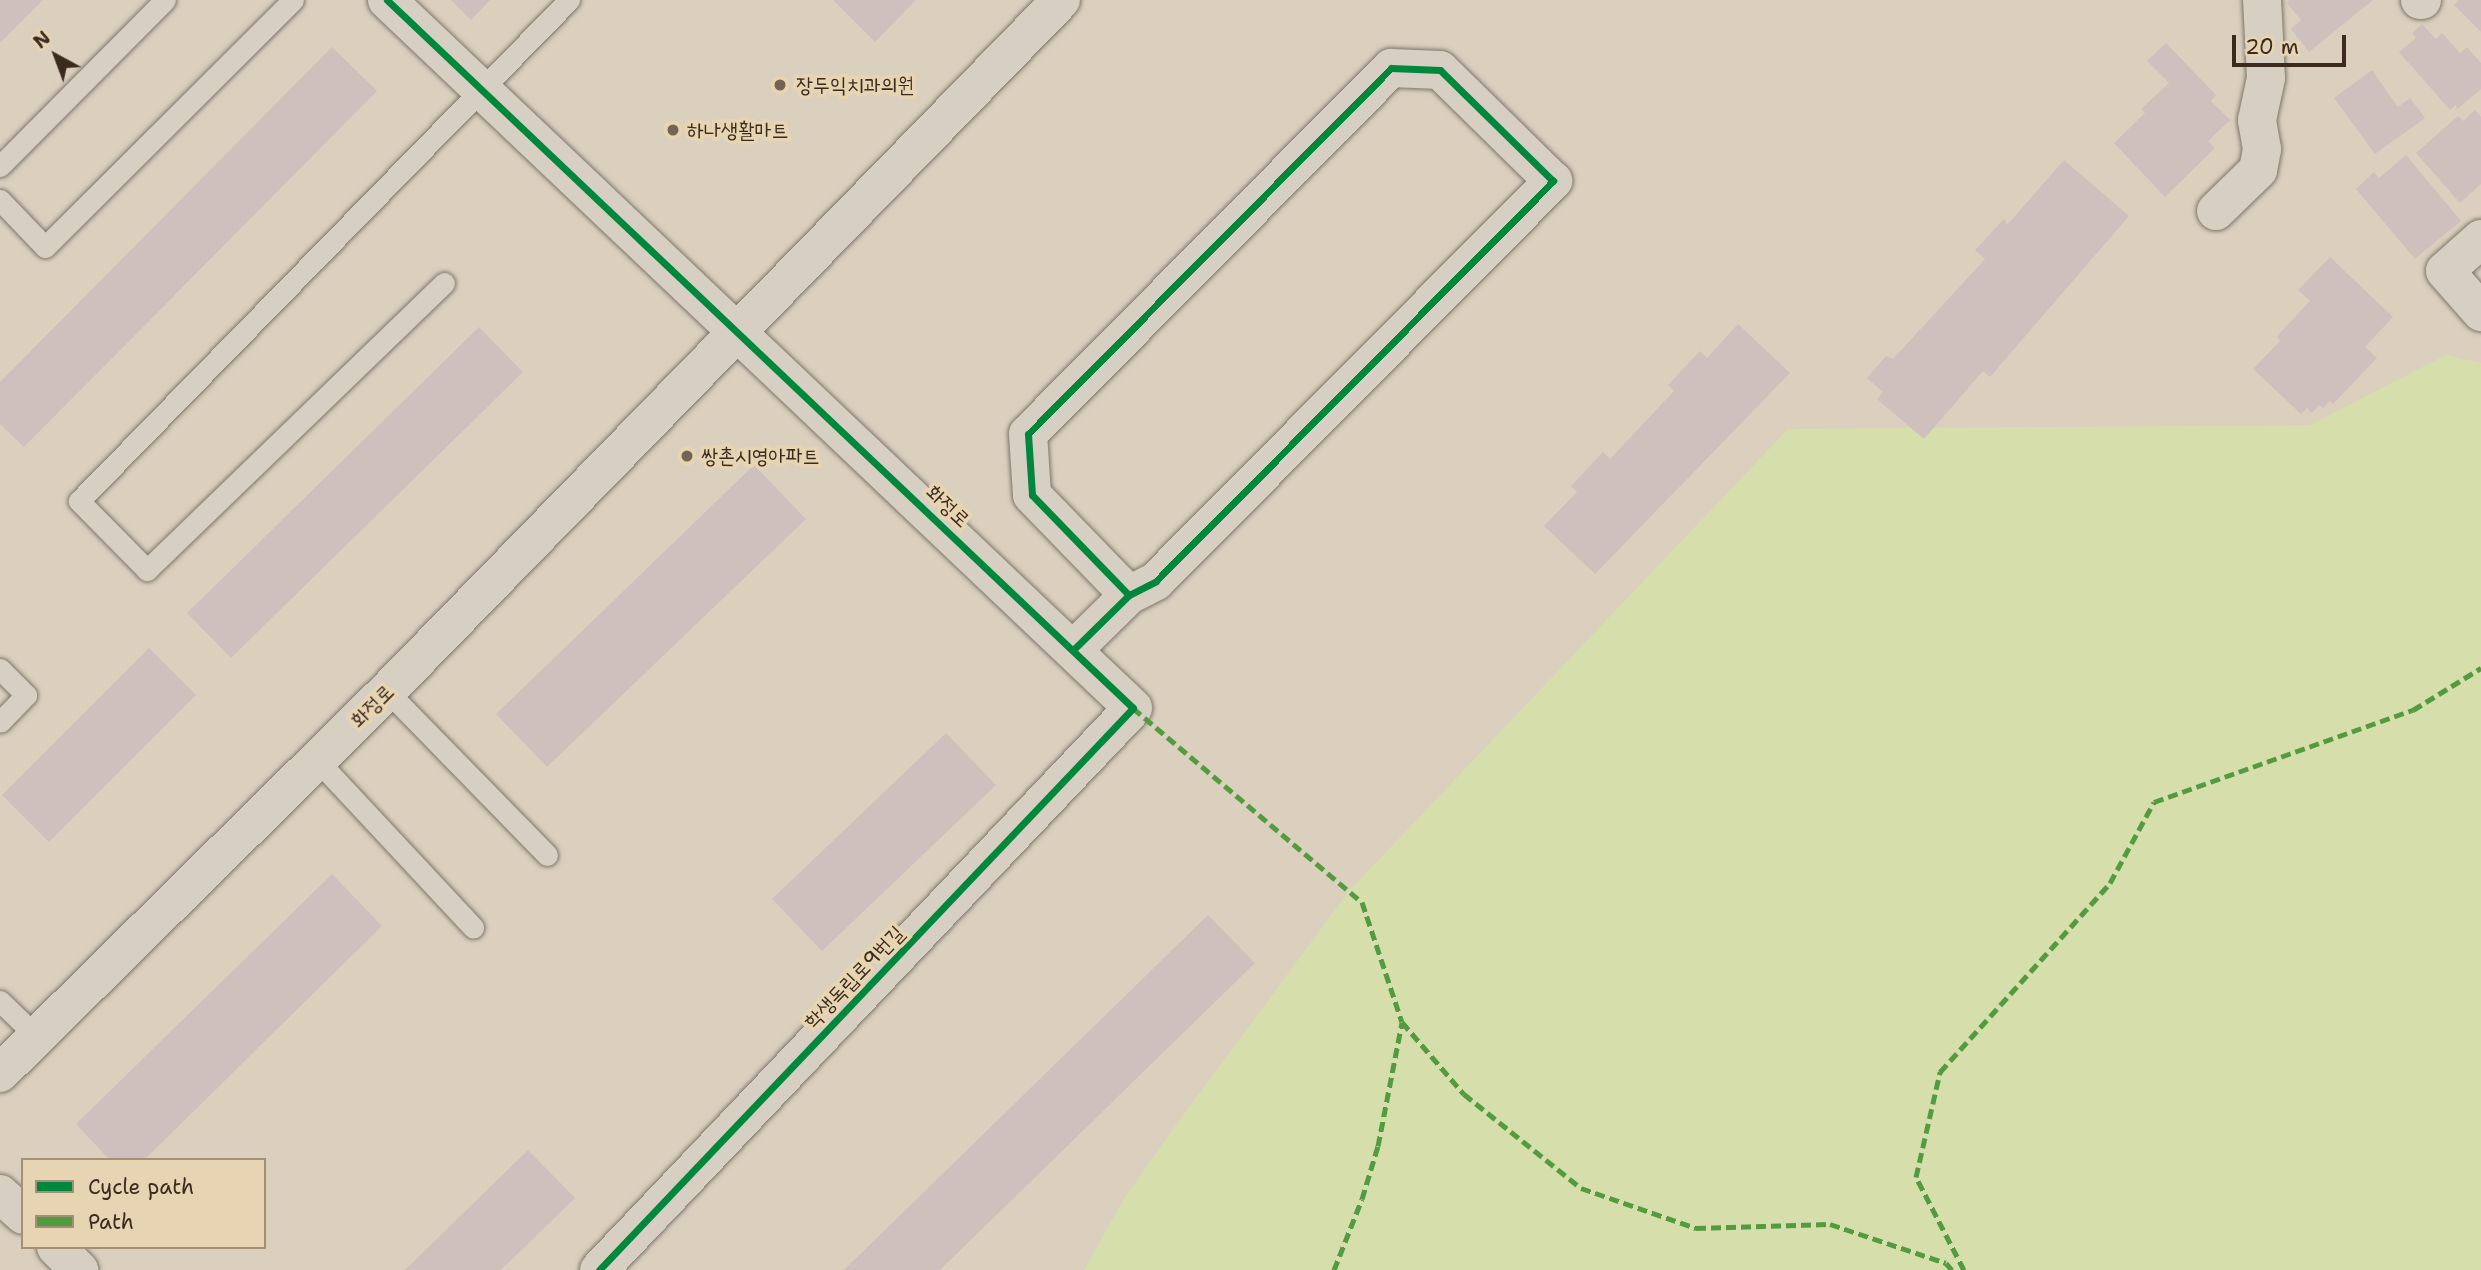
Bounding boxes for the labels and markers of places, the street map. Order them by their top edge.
place label: 장두익치과의원 [796,72,914,98]
marker: 장두익치과의원 [770,75,790,95]
place label: 하나생활마트 [687,117,788,143]
marker: 하나생활마트 [665,122,681,138]
place label: 쌍촌시영아파트 [701,443,819,469]
marker: 쌍촌시영아파트 [679,448,695,464]

